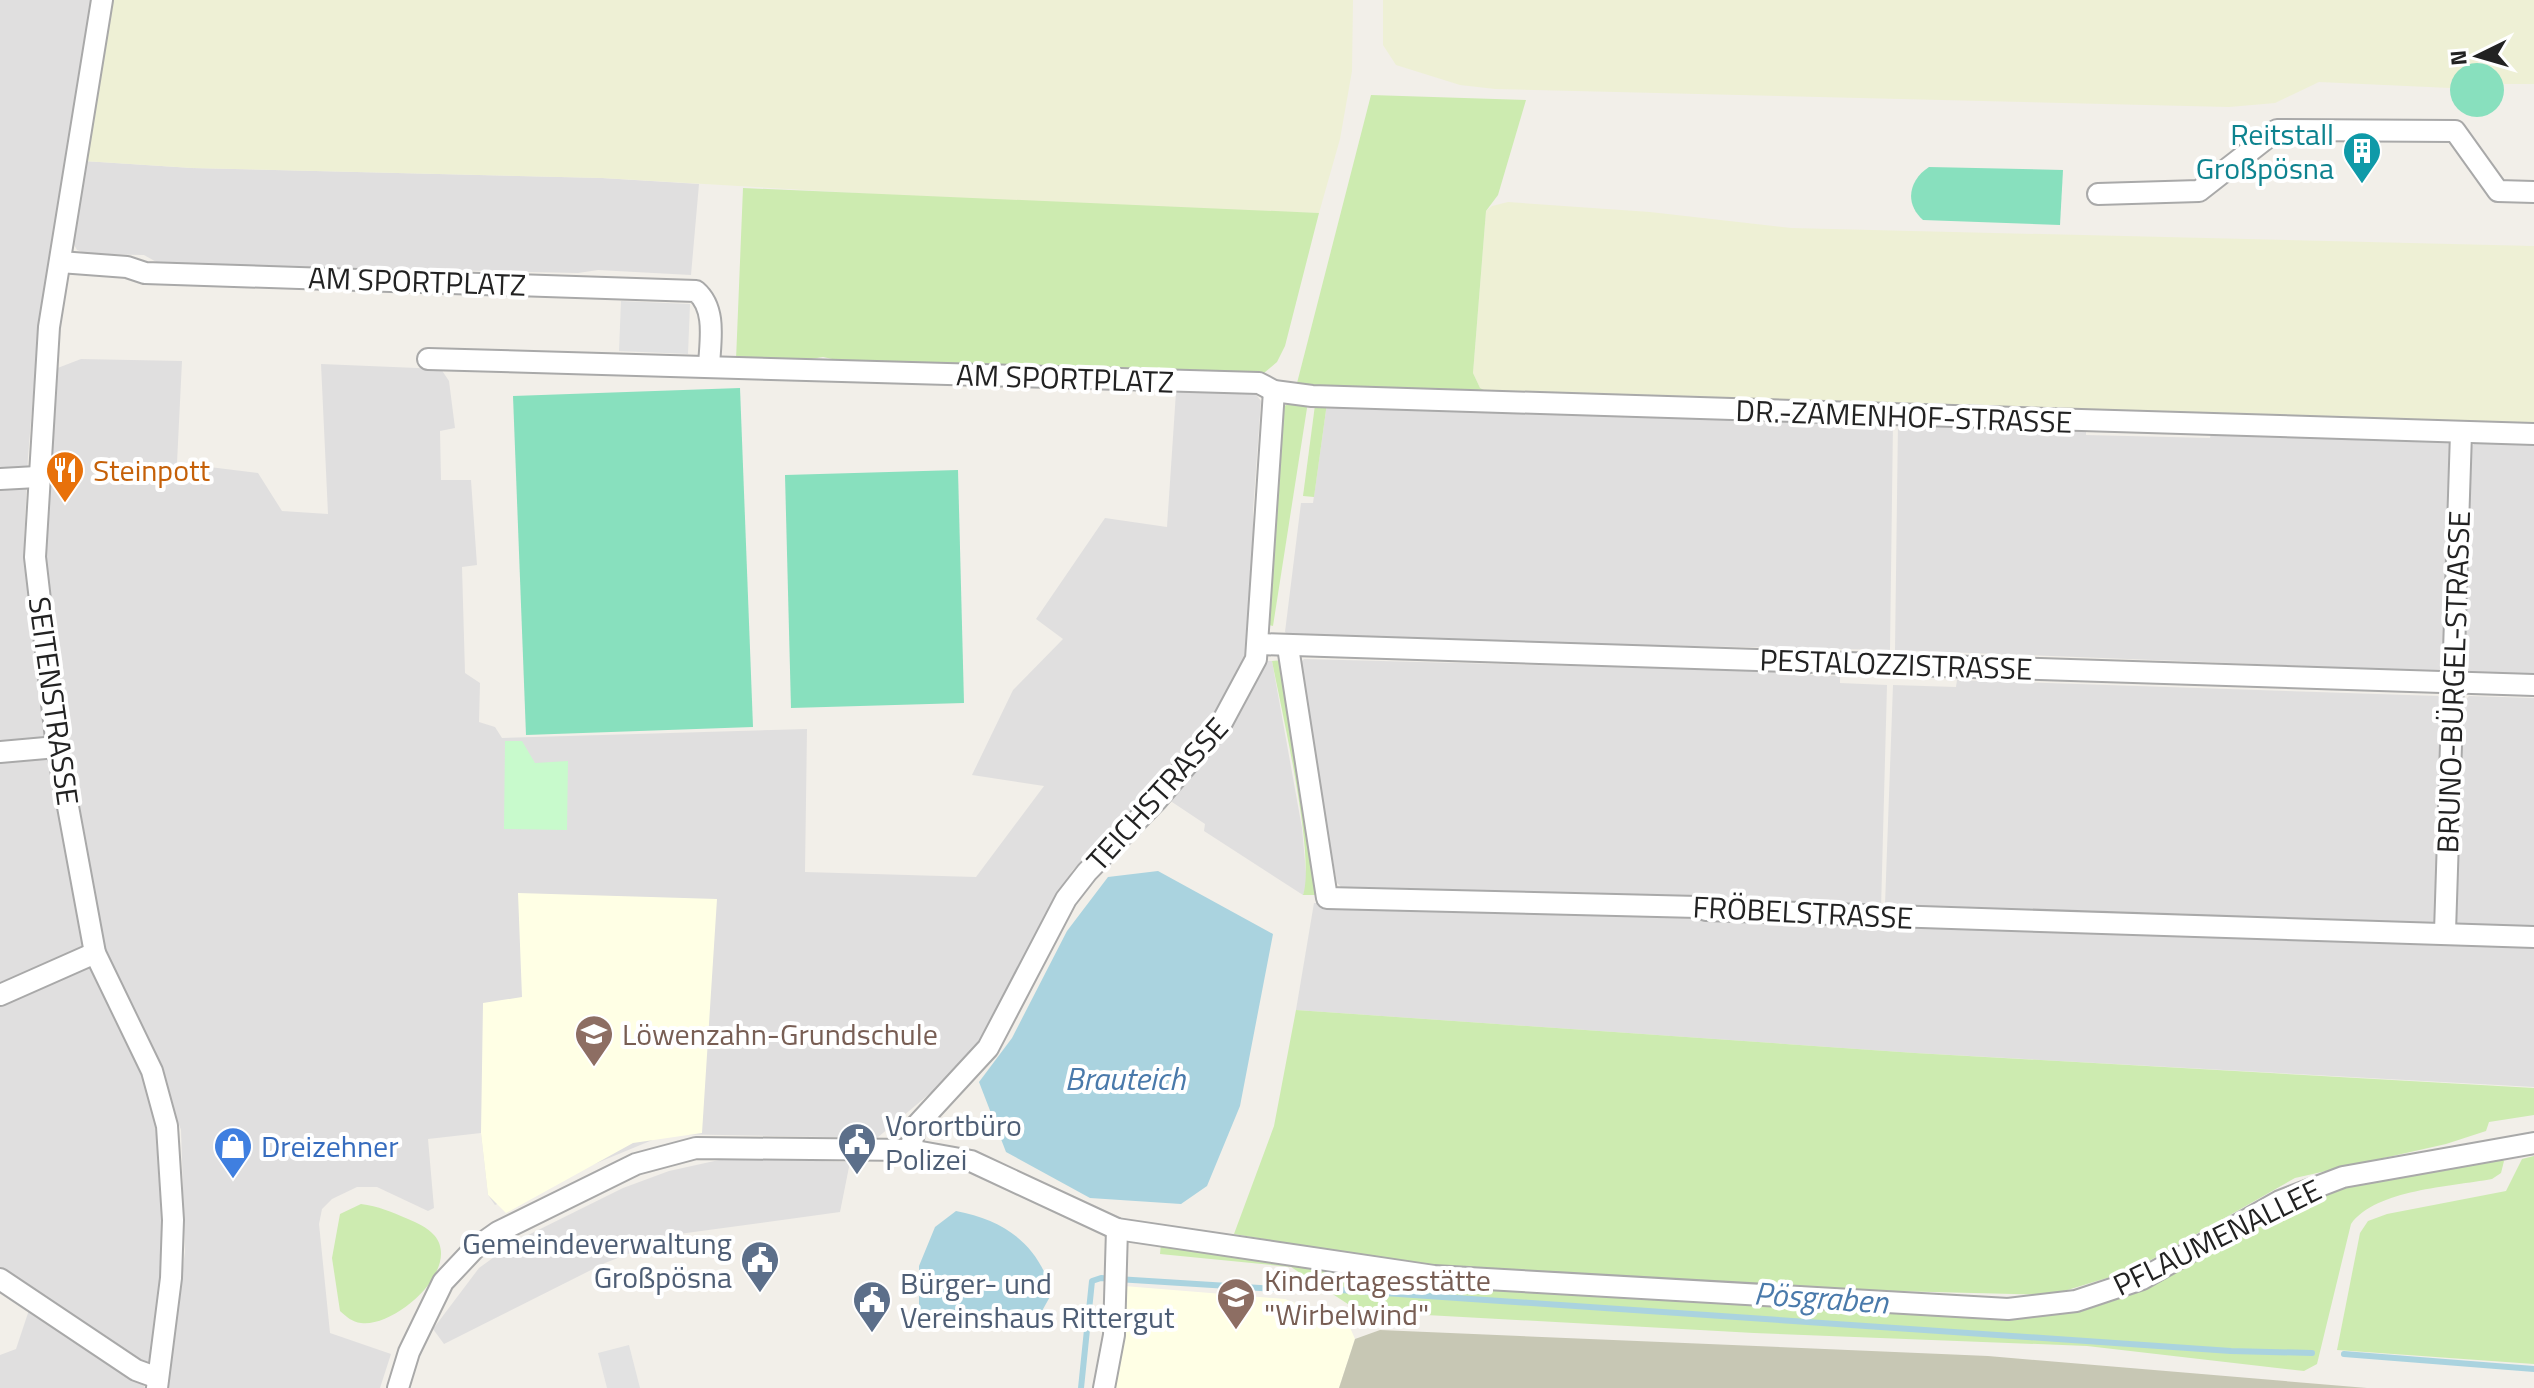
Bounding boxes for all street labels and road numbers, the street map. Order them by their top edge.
street label: AM SPORTPLATZ [307,254,527,308]
street label: AM SPORTPLATZ [955,351,1175,405]
street label: DR.-ZAMENHOF-STRASSE [1735,387,2073,445]
street label: BRUNO-BÜRGEL-STRASSE [2424,510,2482,854]
street label: SEITENSTRASSE [17,594,91,808]
street label: PESTALOZZISTRASSE [1759,636,2033,692]
street label: TEICHSTRASSE [1075,707,1239,881]
street label: FRÖBELSTRASSE [1692,883,1914,941]
street label: PFLAUMENALLEE [2105,1167,2329,1307]

